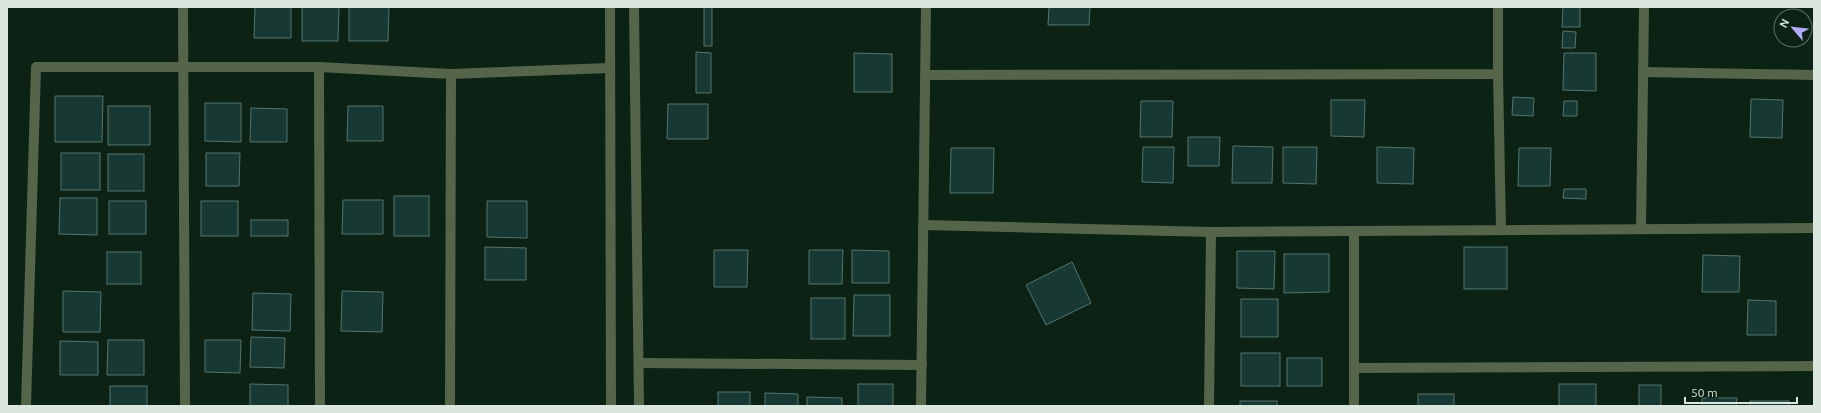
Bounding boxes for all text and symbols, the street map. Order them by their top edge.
north arrow [1773,8,1813,48]
text: N [1777,17,1791,30]
scale bar [1685,379,1797,405]
text: 50 m [1691,386,1718,399]

